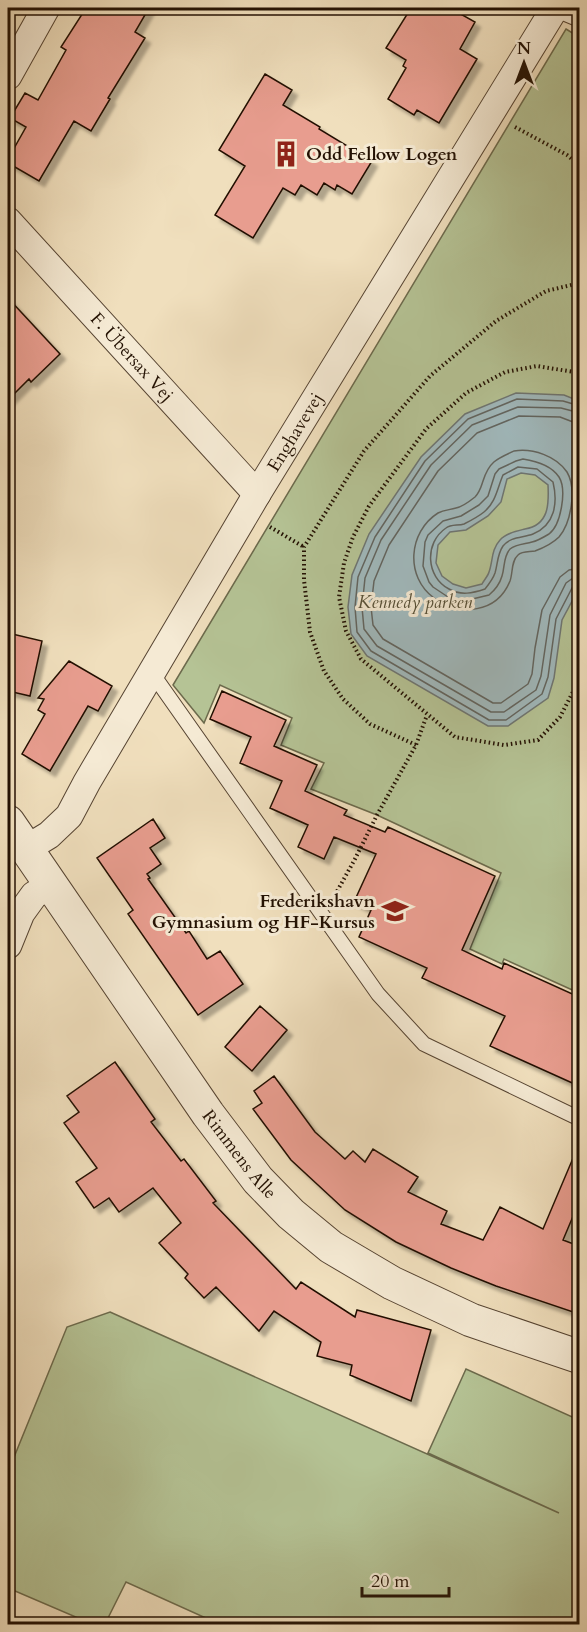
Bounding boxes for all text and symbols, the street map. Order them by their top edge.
north arrow [494,33,554,93]
text: N [517,38,531,60]
building icon: Odd Fellow Logen [271,139,301,169]
place label: Odd Fellow Logen [306,142,458,167]
street label: F. Übersax Vej [85,307,179,407]
street label: Enghavevej [261,388,329,476]
park label: Kennedy parken [358,590,472,615]
place label: Frederikshavn Gymnasium og HF-Kursus [152,889,375,935]
school or university icon: Frederikshavn Gymnasium og HF-Kursus [380,896,410,926]
street label: Rimmens Alle [196,1104,282,1205]
scale bar [362,1560,449,1598]
text: 20 m [371,1569,410,1594]

